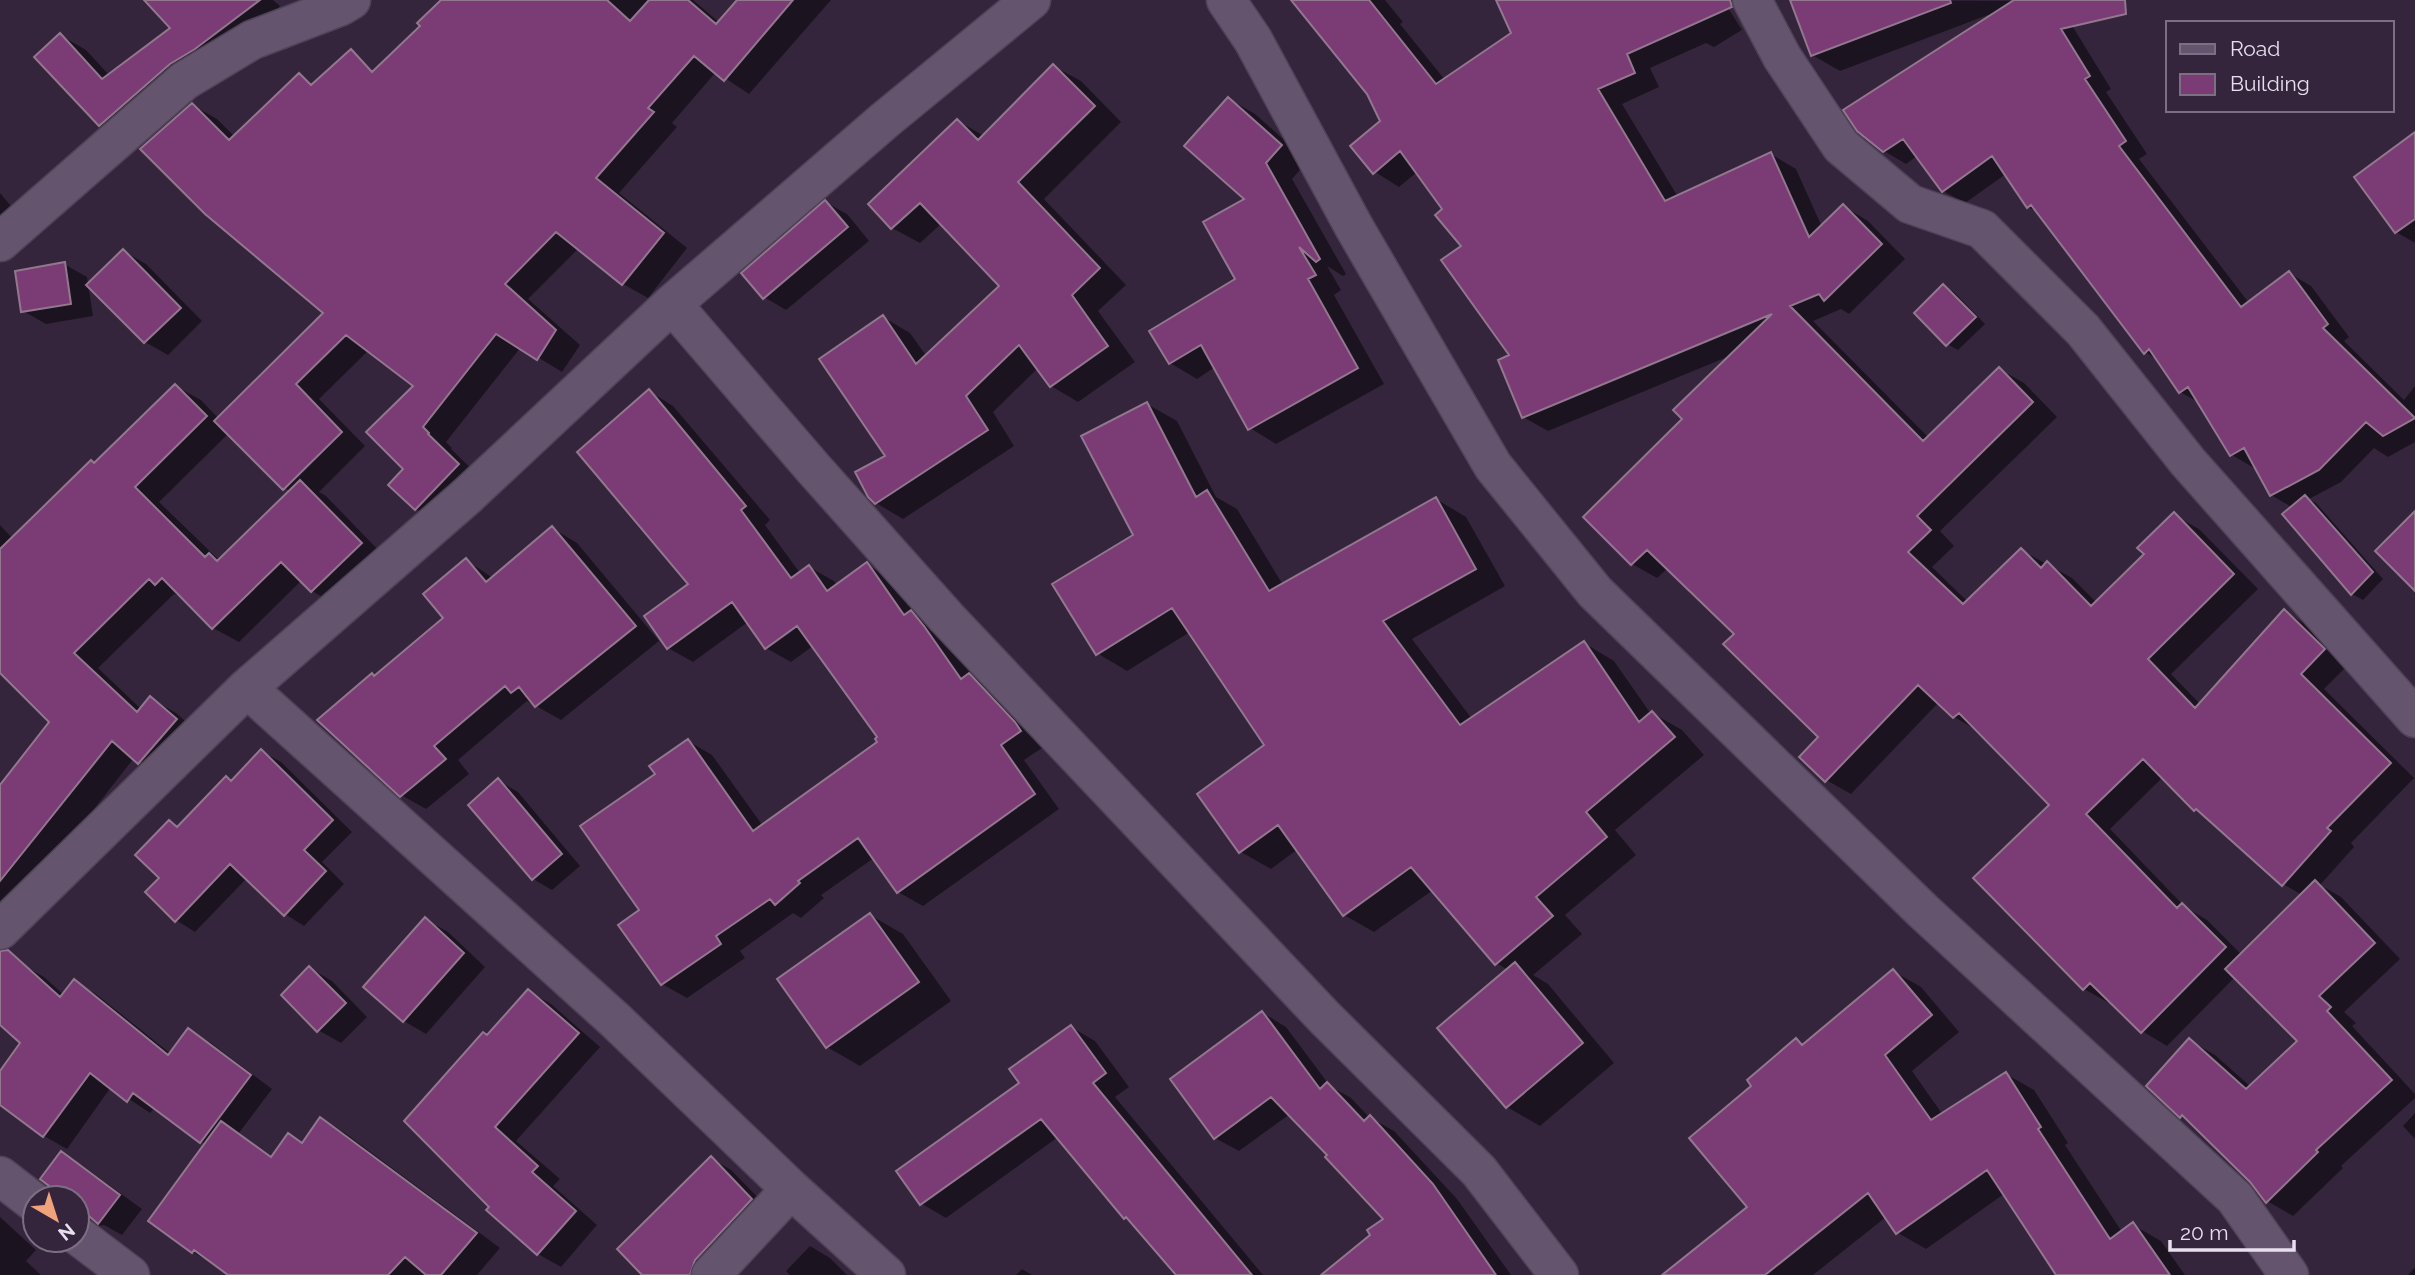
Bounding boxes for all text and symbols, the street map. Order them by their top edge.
legend [2166,21,2394,112]
text: Road [2230,36,2280,61]
text: Building [2230,71,2310,96]
north arrow [21,1184,91,1254]
scale bar [2170,1208,2294,1252]
text: N [54,1219,79,1245]
text: 20 m [2180,1220,2228,1245]

